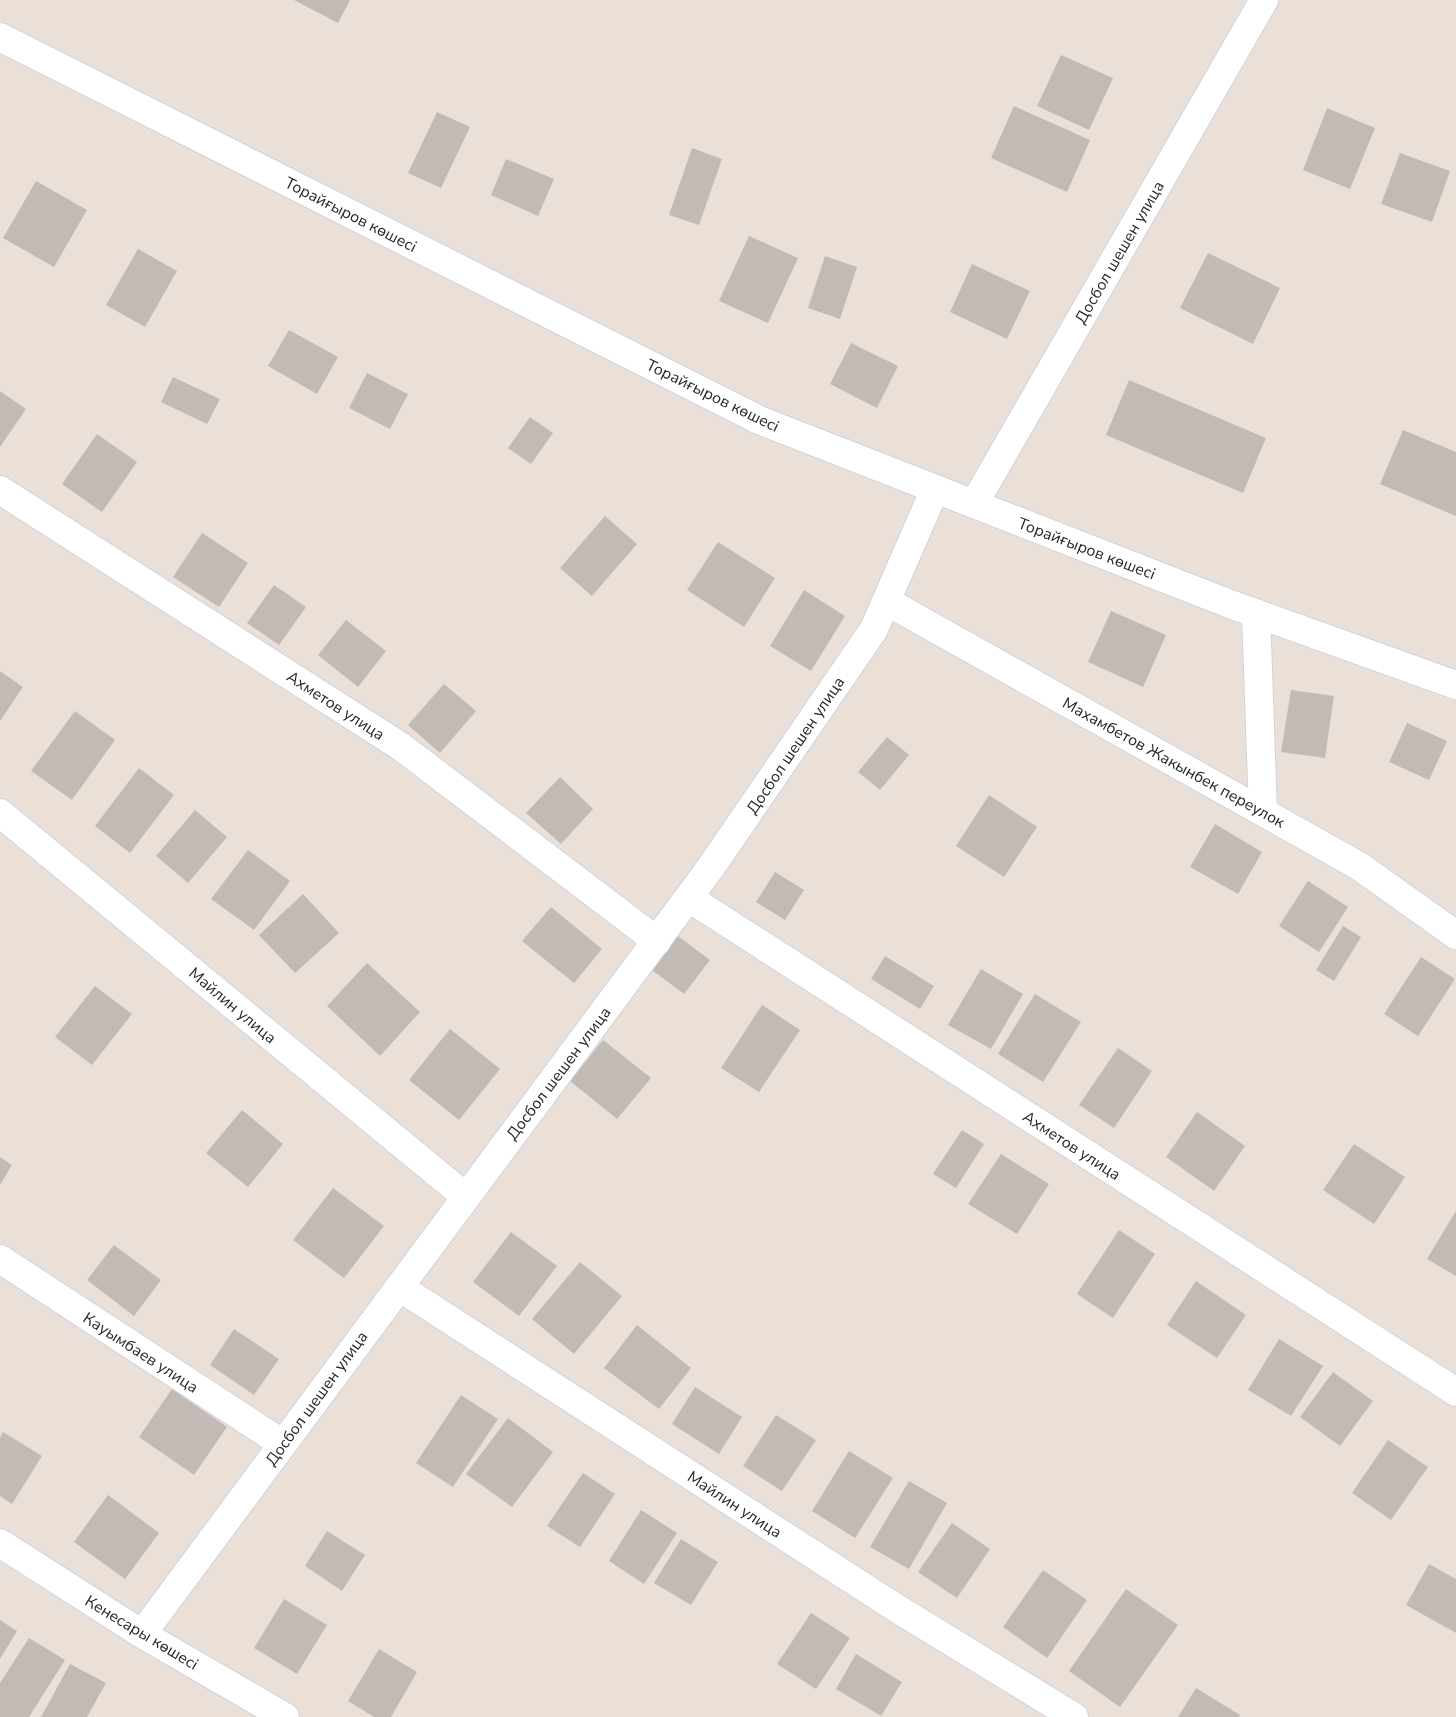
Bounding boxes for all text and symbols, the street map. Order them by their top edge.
street label: Торайғыров көшесі [281,172,420,258]
street label: Досбол шешен улица [1070,177,1170,328]
street label: Торайғыров көшесі [642,354,783,438]
street label: Торайғыров көшесі [1015,513,1159,585]
street label: Ахметов улица [282,666,389,746]
street label: Досбол шешен улица [742,673,850,819]
street label: Махамбетов Жакынбек переулок [1058,692,1289,834]
street label: Майлин улица [184,963,281,1049]
street label: Досбол шешен улица [501,1003,616,1145]
street label: Ахметов улица [1018,1106,1125,1186]
street label: Кауымбаев улица [79,1307,202,1398]
street label: Досбол шешен улица [260,1327,373,1470]
street label: Майлин улица [683,1466,786,1544]
street label: Кенесары көшесі [81,1590,202,1675]

